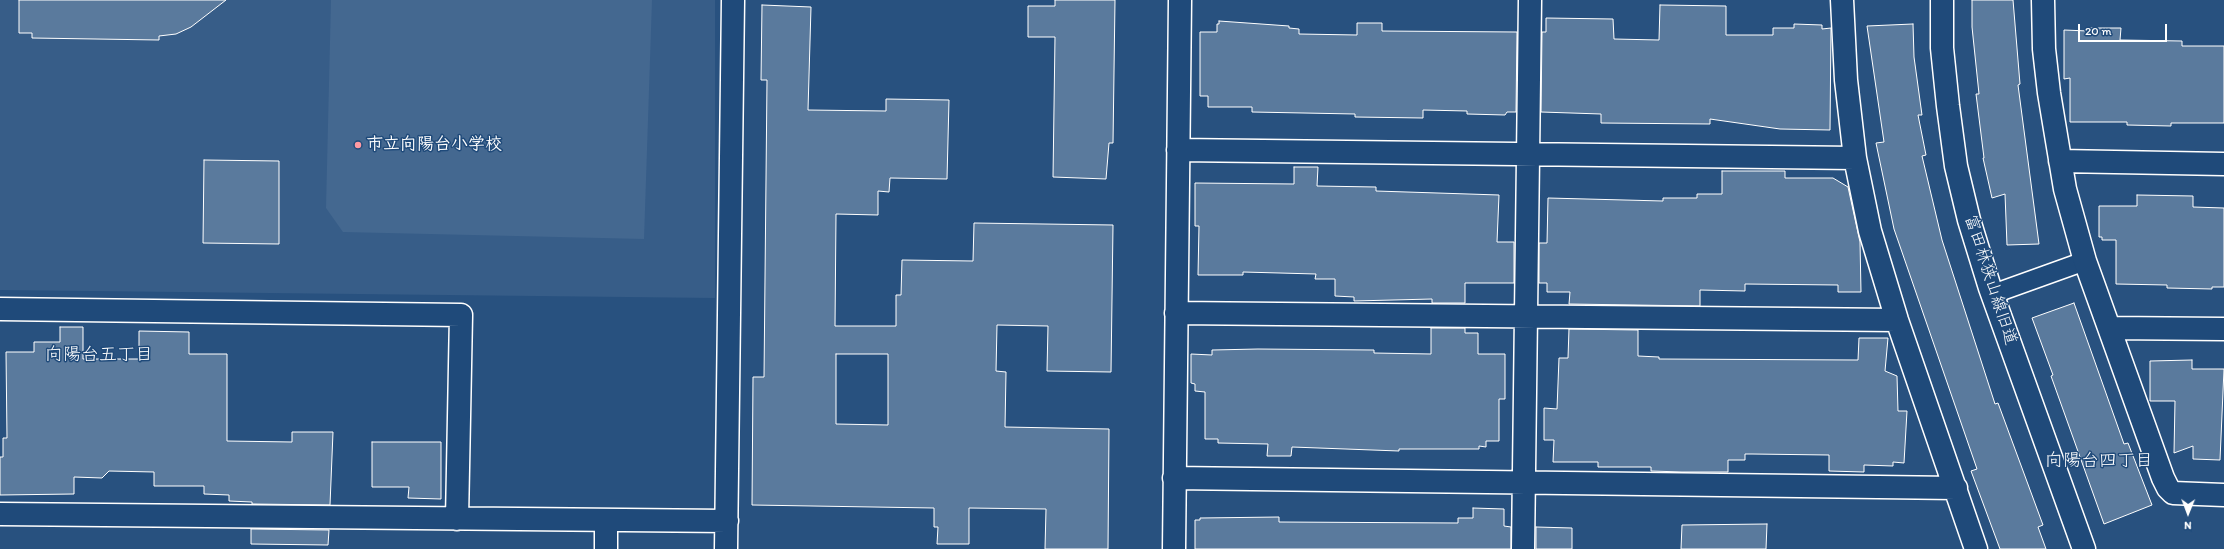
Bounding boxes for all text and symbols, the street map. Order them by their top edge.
scale bar [2080,16,2169,42]
text: 20 m [2085,24,2112,38]
place label: 市立向陽台小学校 [366,135,502,155]
marker: 市立向陽台小学校 [353,140,363,150]
street label: 富田林狭山線旧道 [1959,212,2021,348]
district label: 向陽台五丁目 [45,344,153,366]
district label: 向陽台四丁目 [2045,450,2153,472]
north arrow [2168,493,2208,533]
text: N [2184,519,2192,532]

